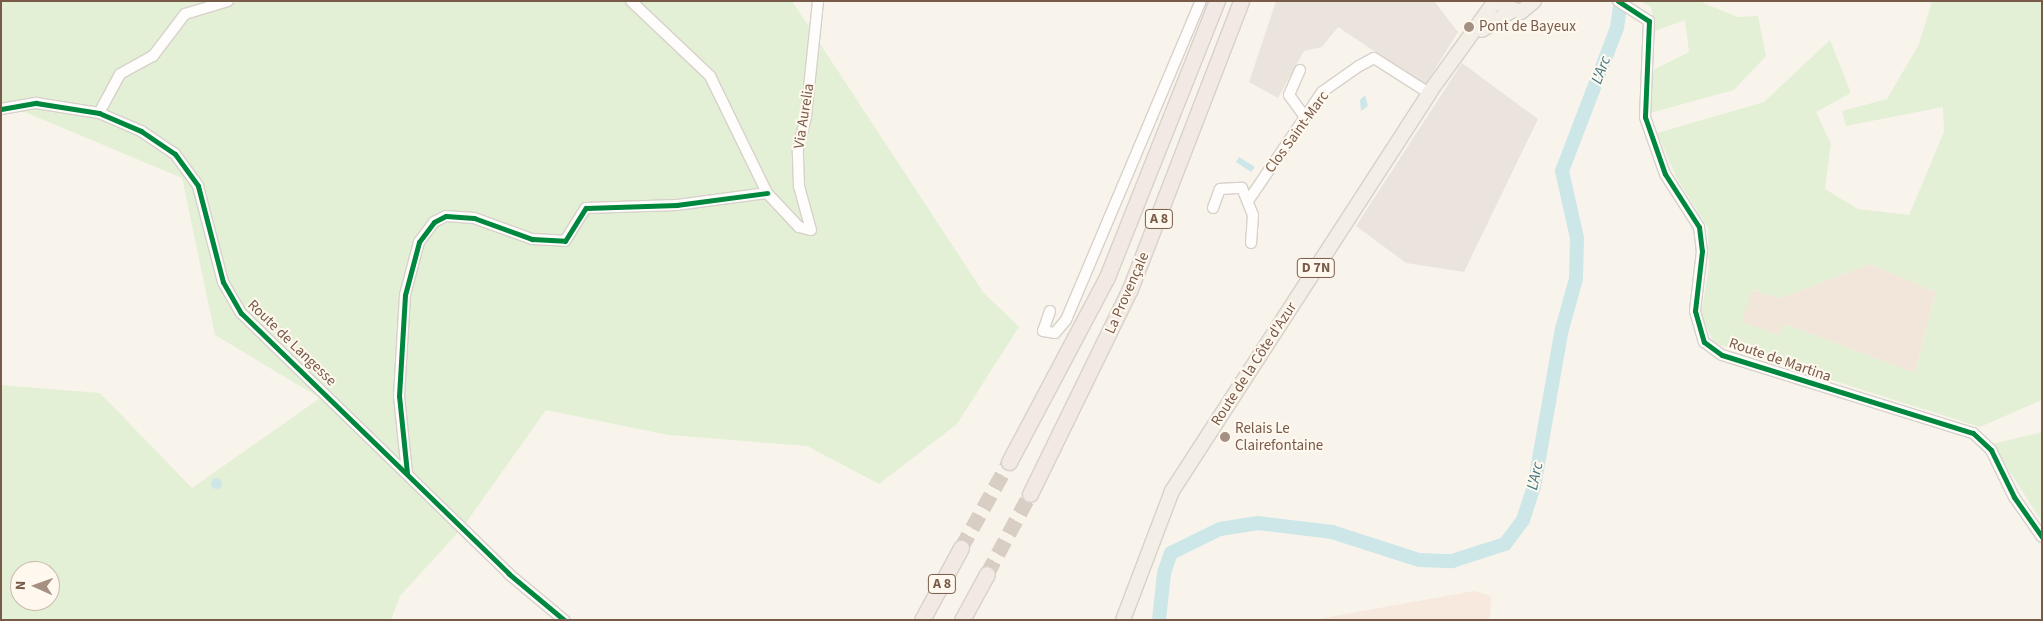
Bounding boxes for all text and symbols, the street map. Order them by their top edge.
place label: Pont de Bayeux [1479,18,1576,36]
marker: Pont de Bayeux [1463,21,1475,33]
water label: L'Arc [1587,53,1615,87]
street label: Via Aurelia [790,82,818,150]
street label: Clos Saint-Marc [1261,87,1333,177]
road number: A 8 [1144,208,1174,230]
street label: La Provençale [1101,249,1153,337]
road number: D 7N [1296,256,1336,280]
street label: Route de Langesse [244,296,340,390]
street label: Route de la Côte d'Azur [1207,299,1301,429]
street label: Route de Martina [1727,334,1833,386]
place label: Relais Le Clairefontaine [1235,419,1323,454]
marker: Relais Le Clairefontaine [1219,431,1231,443]
water label: L'Arc [1523,460,1547,492]
north arrow [10,561,60,611]
road number: A 8 [927,572,957,596]
text: N [11,581,31,591]

